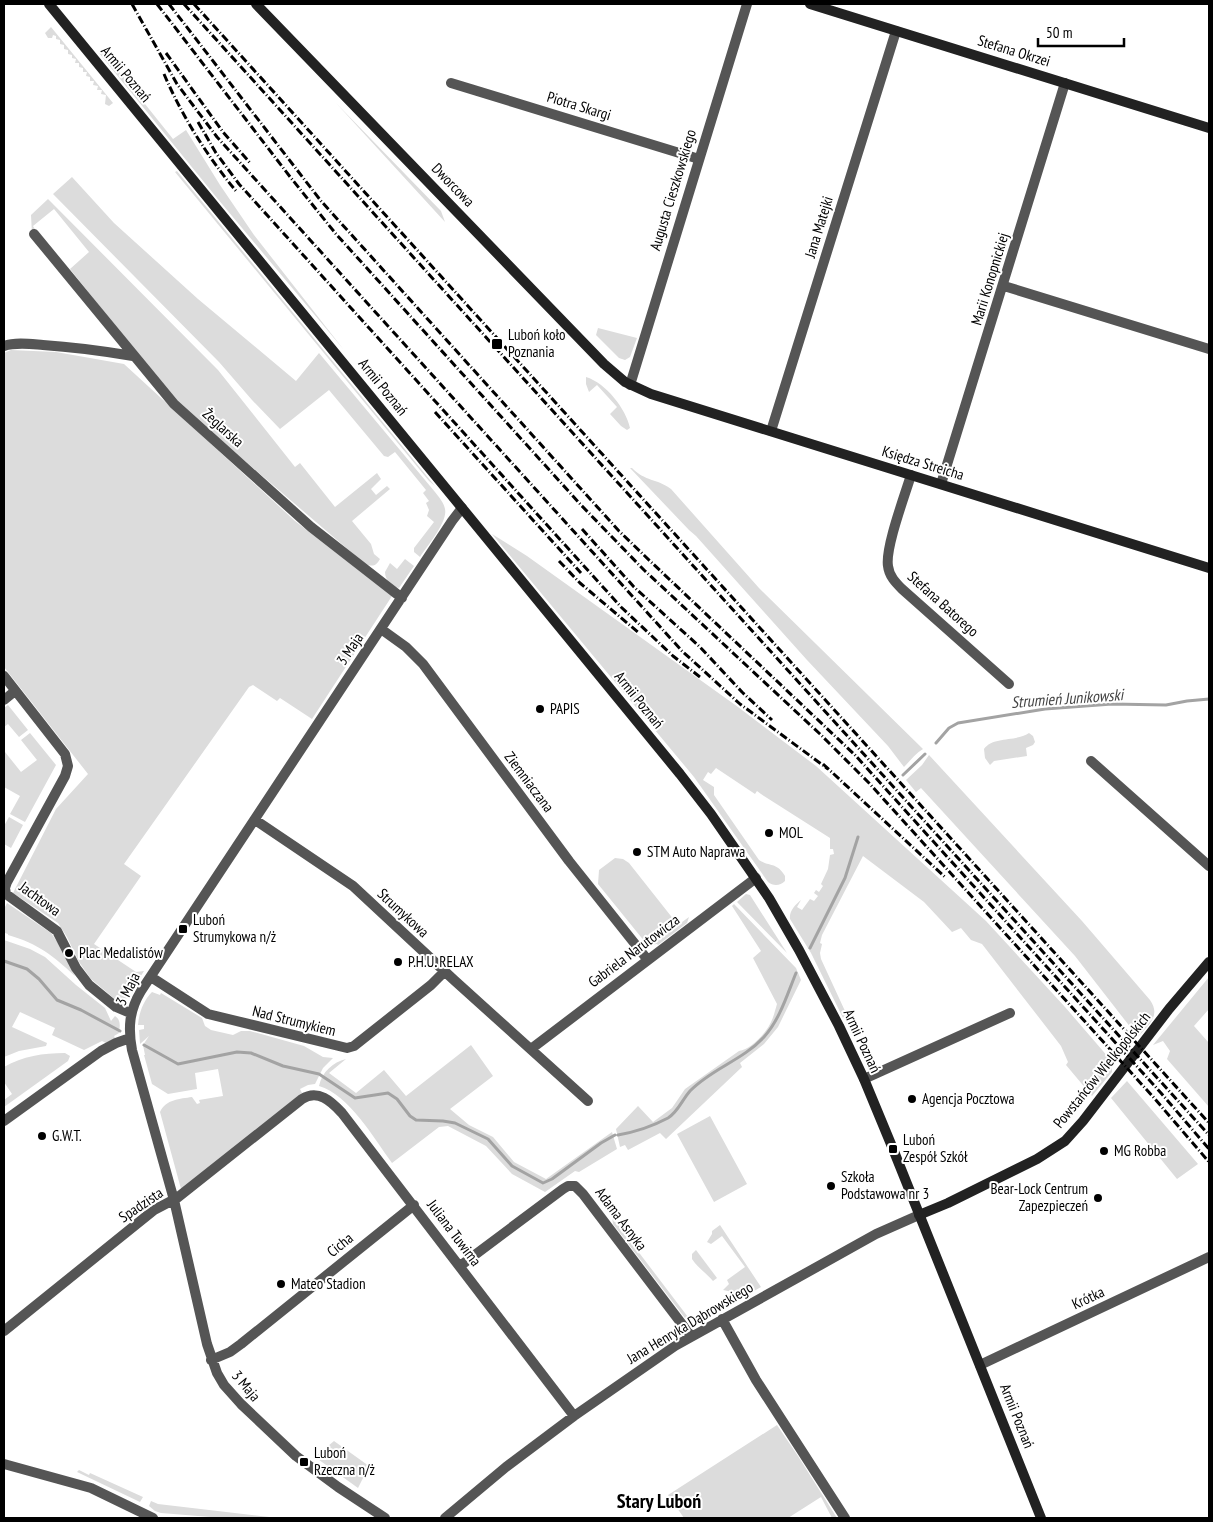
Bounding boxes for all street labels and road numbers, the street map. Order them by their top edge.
street label: Stefana Okrzei [975,30,1053,71]
street label: Armii Poznań [97,42,155,106]
street label: Piotra Skargi [545,87,613,124]
street label: Augusta Cieszkowskiego [645,127,700,253]
street label: Dworcowa [428,159,479,210]
street label: Jana Matejki [800,194,837,261]
street label: Marii Konopnickiej [966,230,1013,327]
street label: Armii Poznań [355,354,412,419]
street label: Żeglarska [199,404,248,451]
street label: Księdza Streicha [880,441,966,484]
street label: Stefana Batorego [904,567,983,640]
street label: 3 Maja [332,629,367,668]
street label: Armii Poznań [611,667,668,732]
street label: Ziemniaczana [501,748,558,816]
street label: Jachtowa [15,877,65,920]
street label: Strumykowa [374,884,433,941]
street label: Gabriela Narutowicza [584,910,683,991]
street label: 3 Maja [111,969,144,1009]
street label: Nad Strumykiem [250,1001,338,1040]
street label: Armii Poznań [840,1006,885,1076]
street label: Powstańców Wielkopolskich [1049,1008,1154,1132]
street label: Spadzista [115,1183,166,1226]
street label: Adama Asnyka [591,1183,651,1254]
street label: Juliana Tuwima [423,1195,485,1270]
street label: Cicha [323,1228,357,1261]
street label: Jana Henryka Dąbrowskiego [622,1277,756,1368]
street label: Krótka [1069,1282,1107,1313]
street label: 3 Maja [228,1366,265,1405]
street label: Armii Poznań [996,1381,1039,1451]

